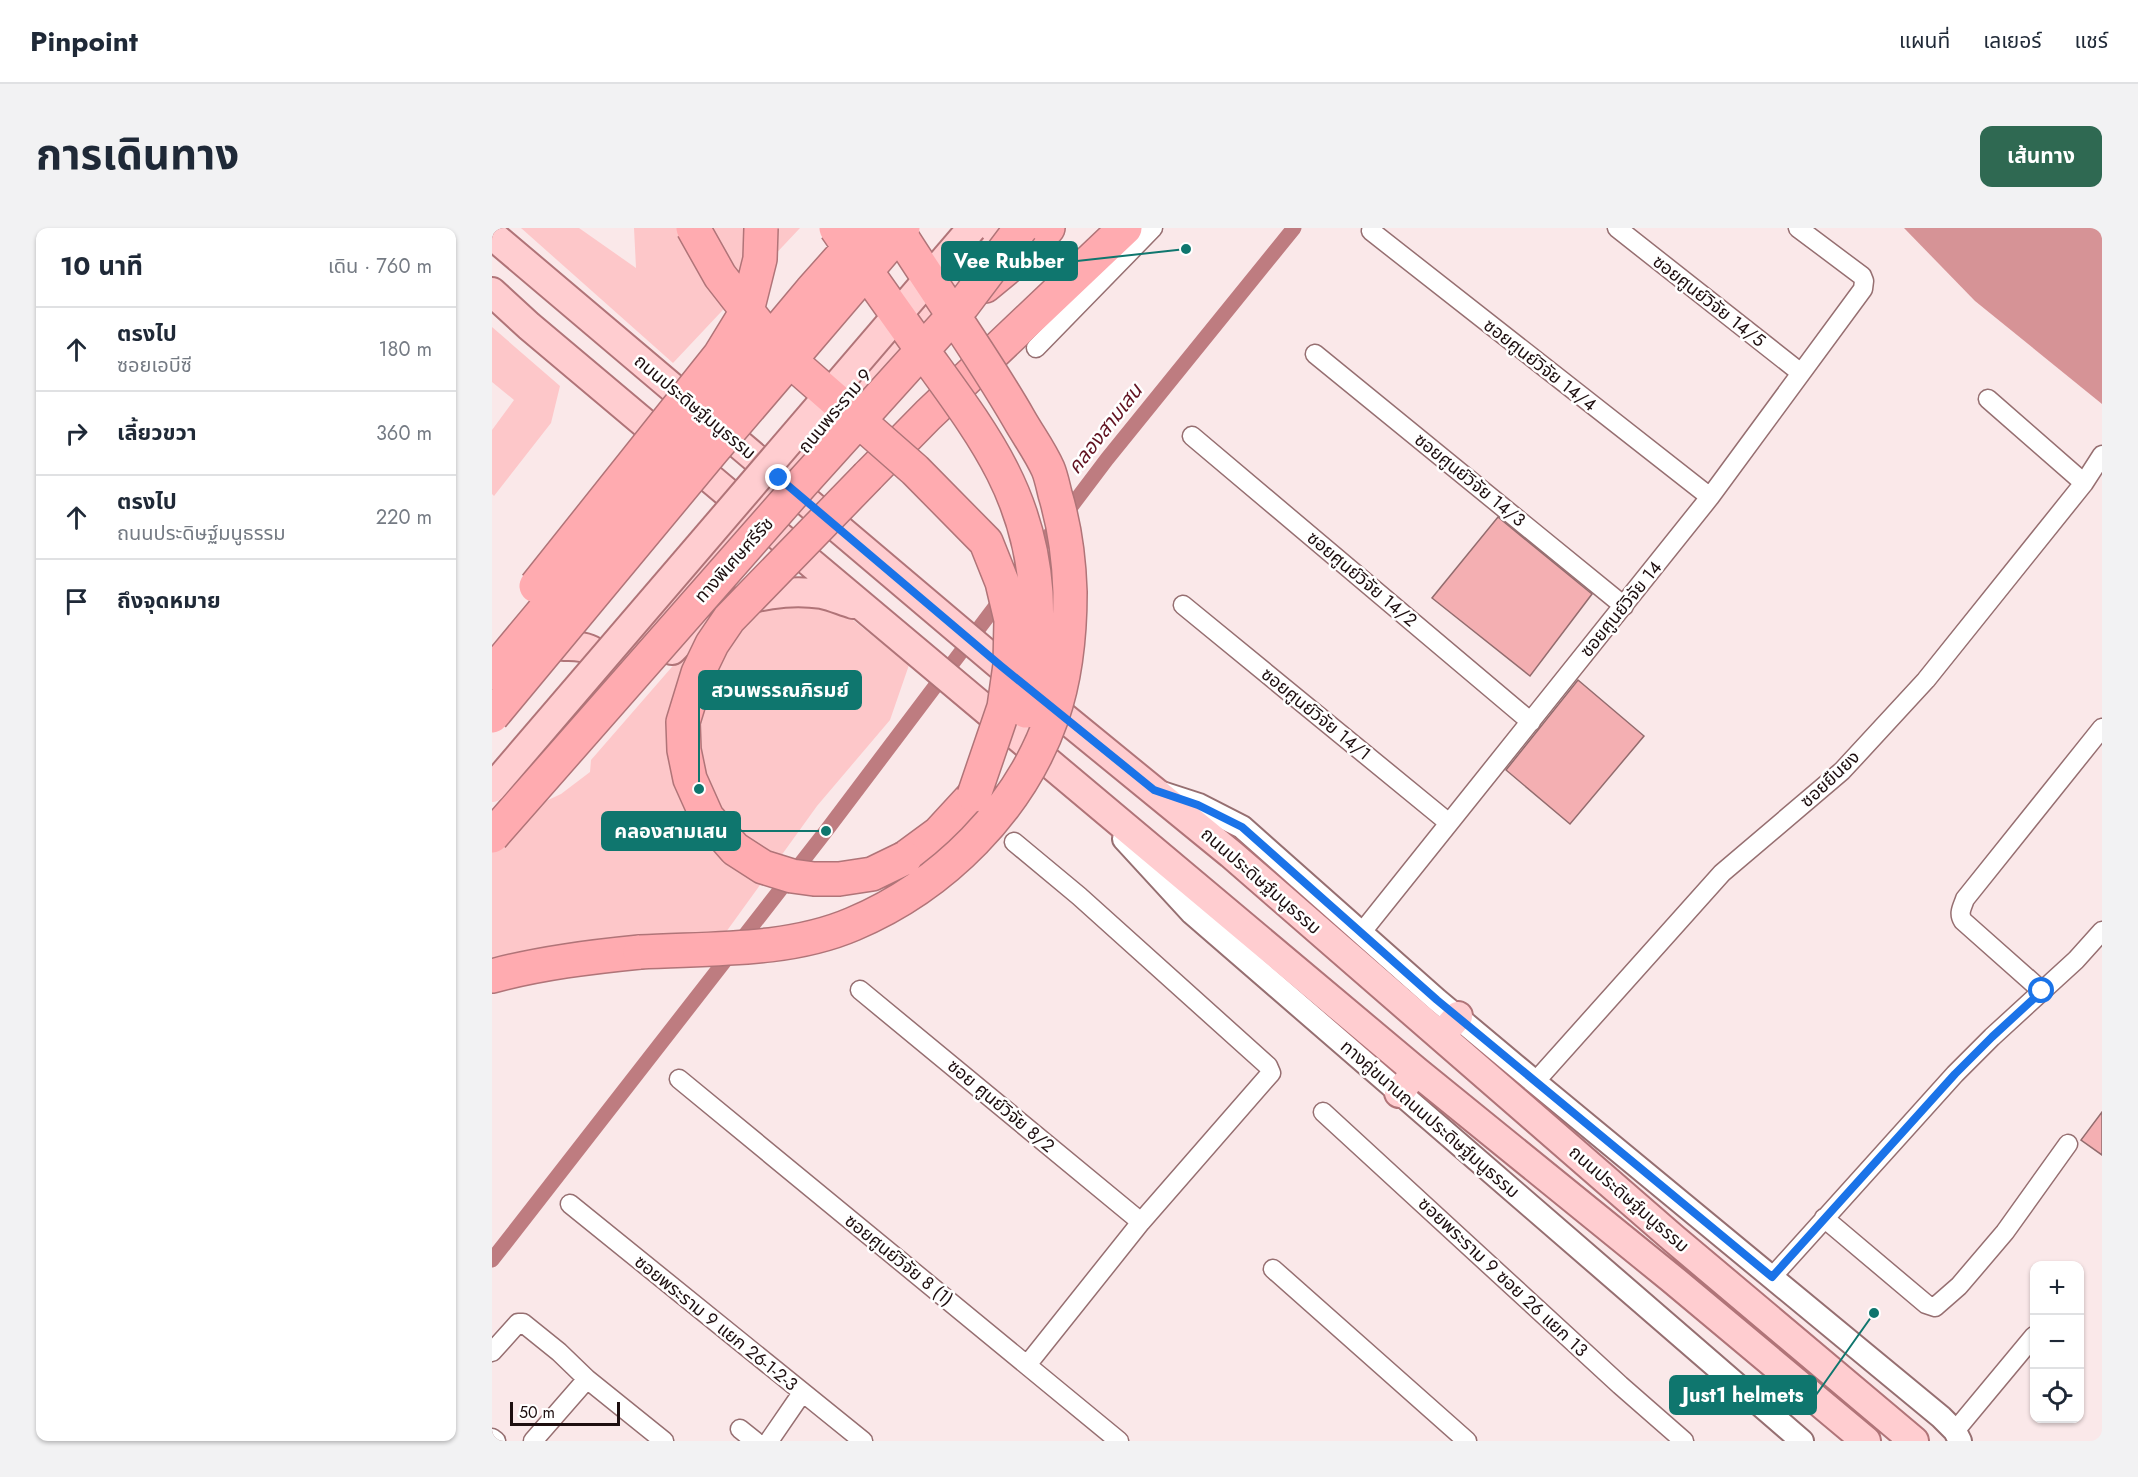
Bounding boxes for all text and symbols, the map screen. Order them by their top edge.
text: Pinpoint [30,21,138,62]
text: แผนที่ [1899,26,1950,56]
text: เลเยอร์ [1983,26,2042,56]
text: แชร์ [2075,26,2108,56]
text: การเดินทาง [36,124,239,185]
button: เส้นทาง [1980,126,2102,187]
callout: Vee Rubber [942,242,1077,280]
text: 10 นาที [60,247,143,285]
text: Vee Rubber [953,247,1065,276]
street label: ซอยศูนย์วิจัย 14/5 [1647,249,1771,353]
text: เดิน · 760 m [328,252,432,281]
street label: ซอยศูนย์วิจัย 14/4 [1478,313,1602,417]
text: ตรงไป [117,317,177,349]
icon: ahead [60,333,93,366]
text: 180 m [378,335,432,364]
street label: ถนนประดิษฐ์มนูธรรม [629,348,761,466]
text: ซอยเอบีซี [117,351,192,380]
street label: ถนนพระราม 9 [792,363,878,459]
water label: คลองสามเสน [1061,376,1150,480]
text: เลี้ยวขวา [117,416,197,448]
icon: right [60,417,93,450]
text: 360 m [376,419,432,448]
street label: ซอยศูนย์วิจัย 14/3 [1409,427,1531,533]
route end [765,464,791,490]
text: ตรงไป [117,485,177,517]
icon: ahead [60,501,93,534]
text: 220 m [376,503,432,532]
street label: ทางพิเศษศรีรัช [688,511,780,609]
text: ถนนประดิษฐ์มนูธรรม [117,519,285,548]
street label: ซอยศูนย์วิจัย 14/2 [1301,525,1423,633]
street label: ซอยศูนย์วิจัย 14 [1574,555,1668,663]
text: ถึงจุดหมาย [117,584,221,616]
icon: arrive [60,585,93,618]
street label: ซอยศูนย์วิจัย 14/1 [1256,662,1376,766]
callout: สวนพรรณภิรมย์ [699,671,861,709]
text: สวนพรรณภิรมย์ [711,676,849,705]
street label: ซอยยืนยง [1794,745,1866,813]
callout: คลองสามเสน [602,812,740,850]
text: คลองสามเสน [614,817,728,846]
street label: ถนนประดิษฐ์มนูธรรม [1195,821,1327,941]
route start [2028,977,2054,1003]
street label: ทางคู่ขนานถนนประดิษฐ์มนูธรรม [1335,1034,1525,1204]
street label: ซอย ศูนย์วิจัย 8/2 [942,1053,1060,1159]
street label: ถนนประดิษฐ์มนูธรรม [1563,1139,1695,1259]
street label: ซอยพระราม 9 ซอย 26 แยก 13 [1412,1191,1594,1363]
street label: ซอยศูนย์วิจัย 8 (1) [839,1208,959,1312]
street label: ซอยพระราม 9 แยก 26-1-2-3 [629,1249,803,1397]
map controls [2030,1261,2084,1423]
button: + [2030,1261,2084,1315]
button: − [2030,1315,2084,1369]
button: locate [2030,1369,2084,1423]
callout: Just1 helmets [1670,1376,1816,1414]
text: Just1 helmets [1678,1381,1804,1410]
scale bar [510,1399,620,1426]
text: 50 m [519,1401,555,1424]

